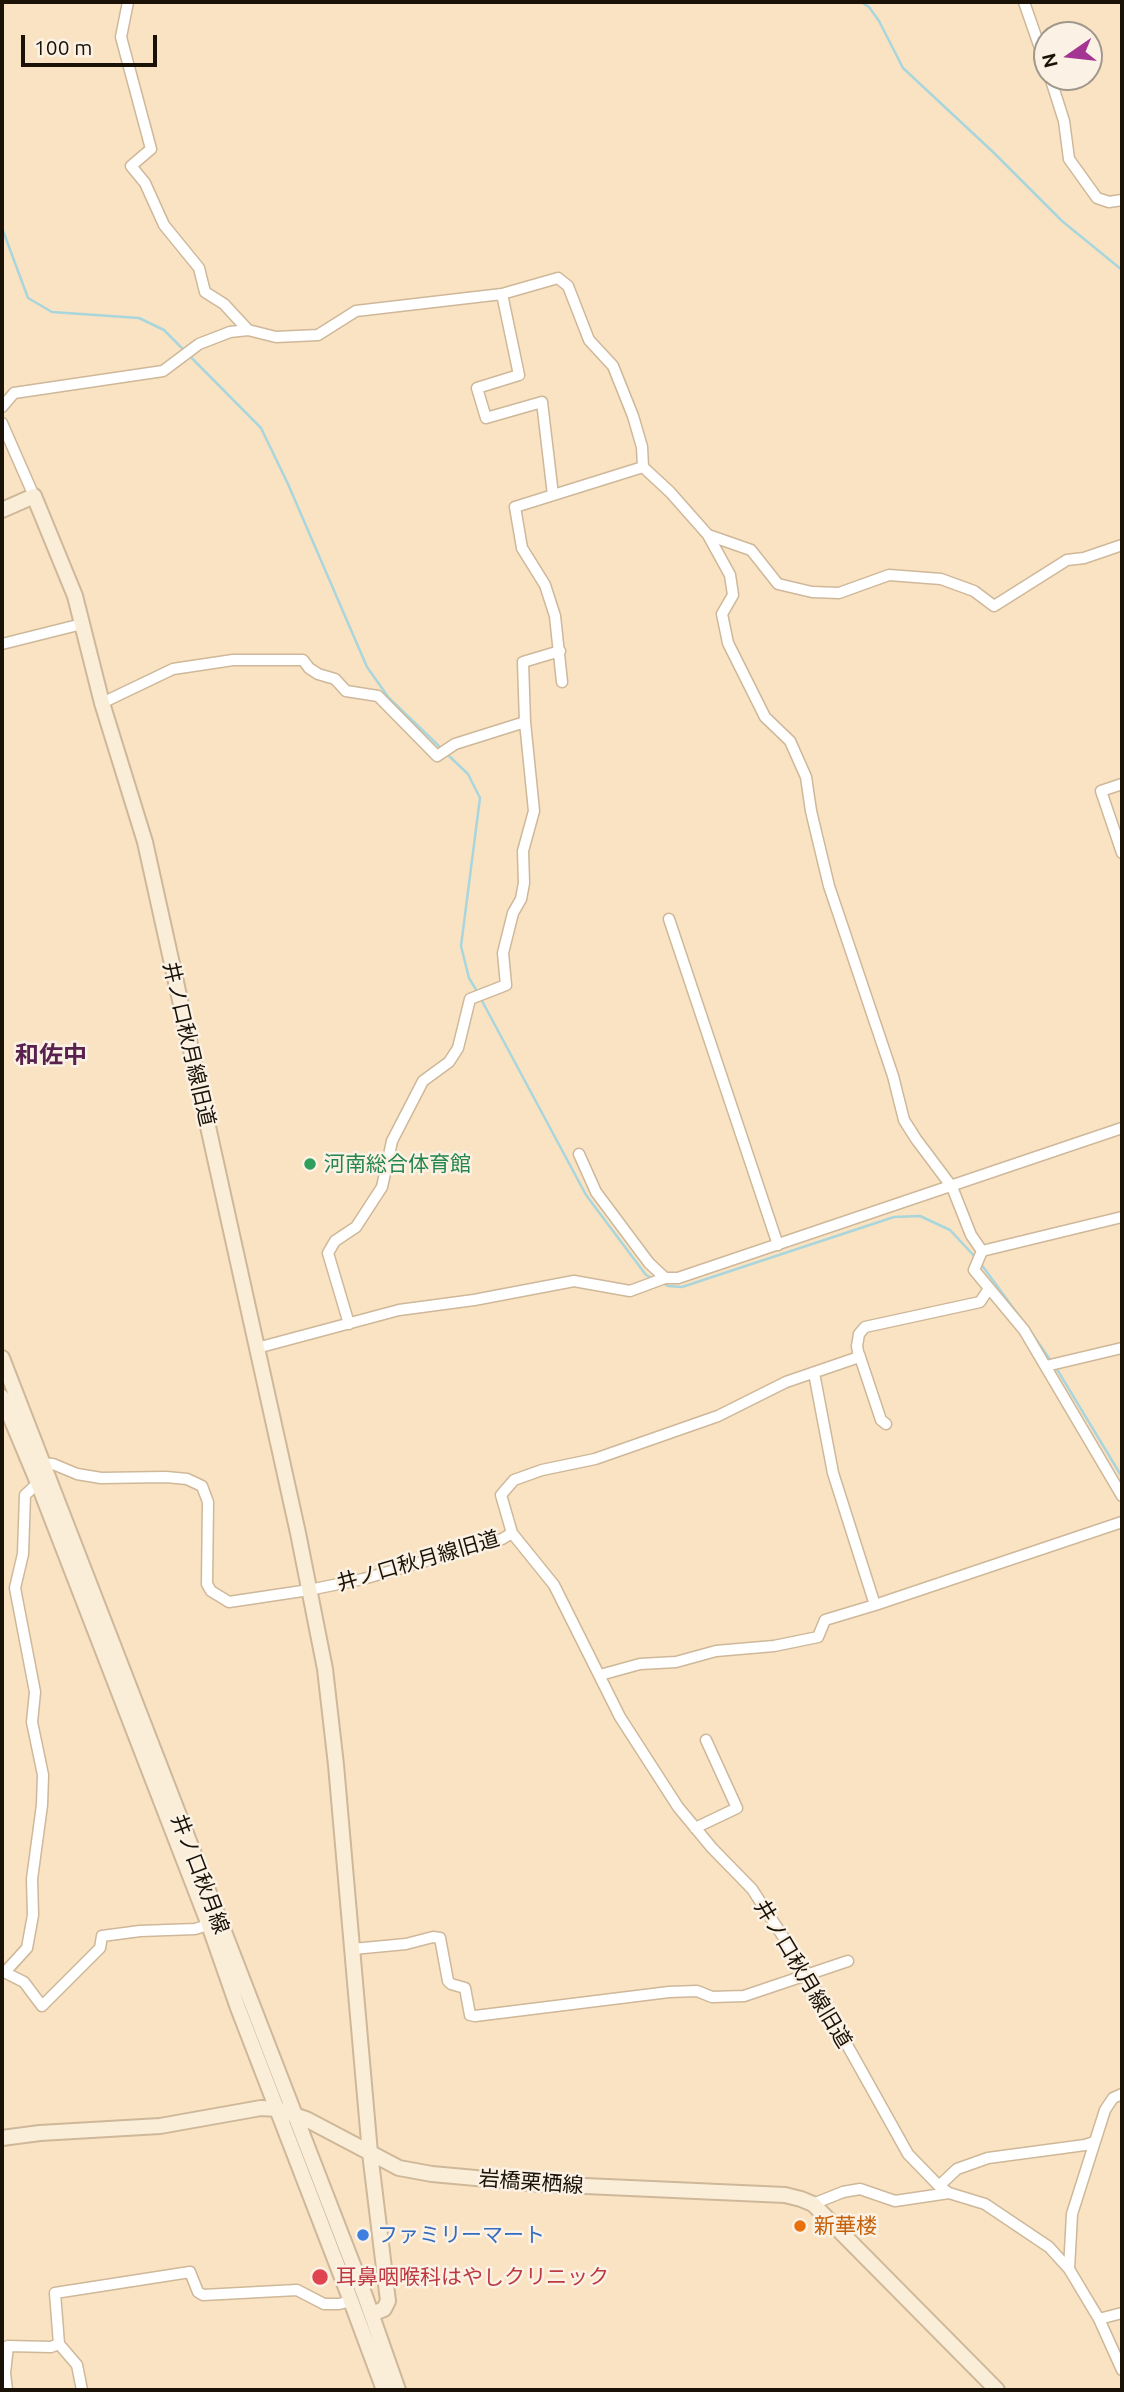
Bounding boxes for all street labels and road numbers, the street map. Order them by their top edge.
street label: 井ノ口秋月線旧道 [158,959,220,1129]
street label: 井ノ口秋月線旧道 [334,1526,502,1596]
street label: 井ノ口秋月線 [166,1811,234,1937]
street label: 井ノ口秋月線旧道 [749,1896,857,2052]
street label: 岩橋栗栖線 [478,2166,584,2198]

